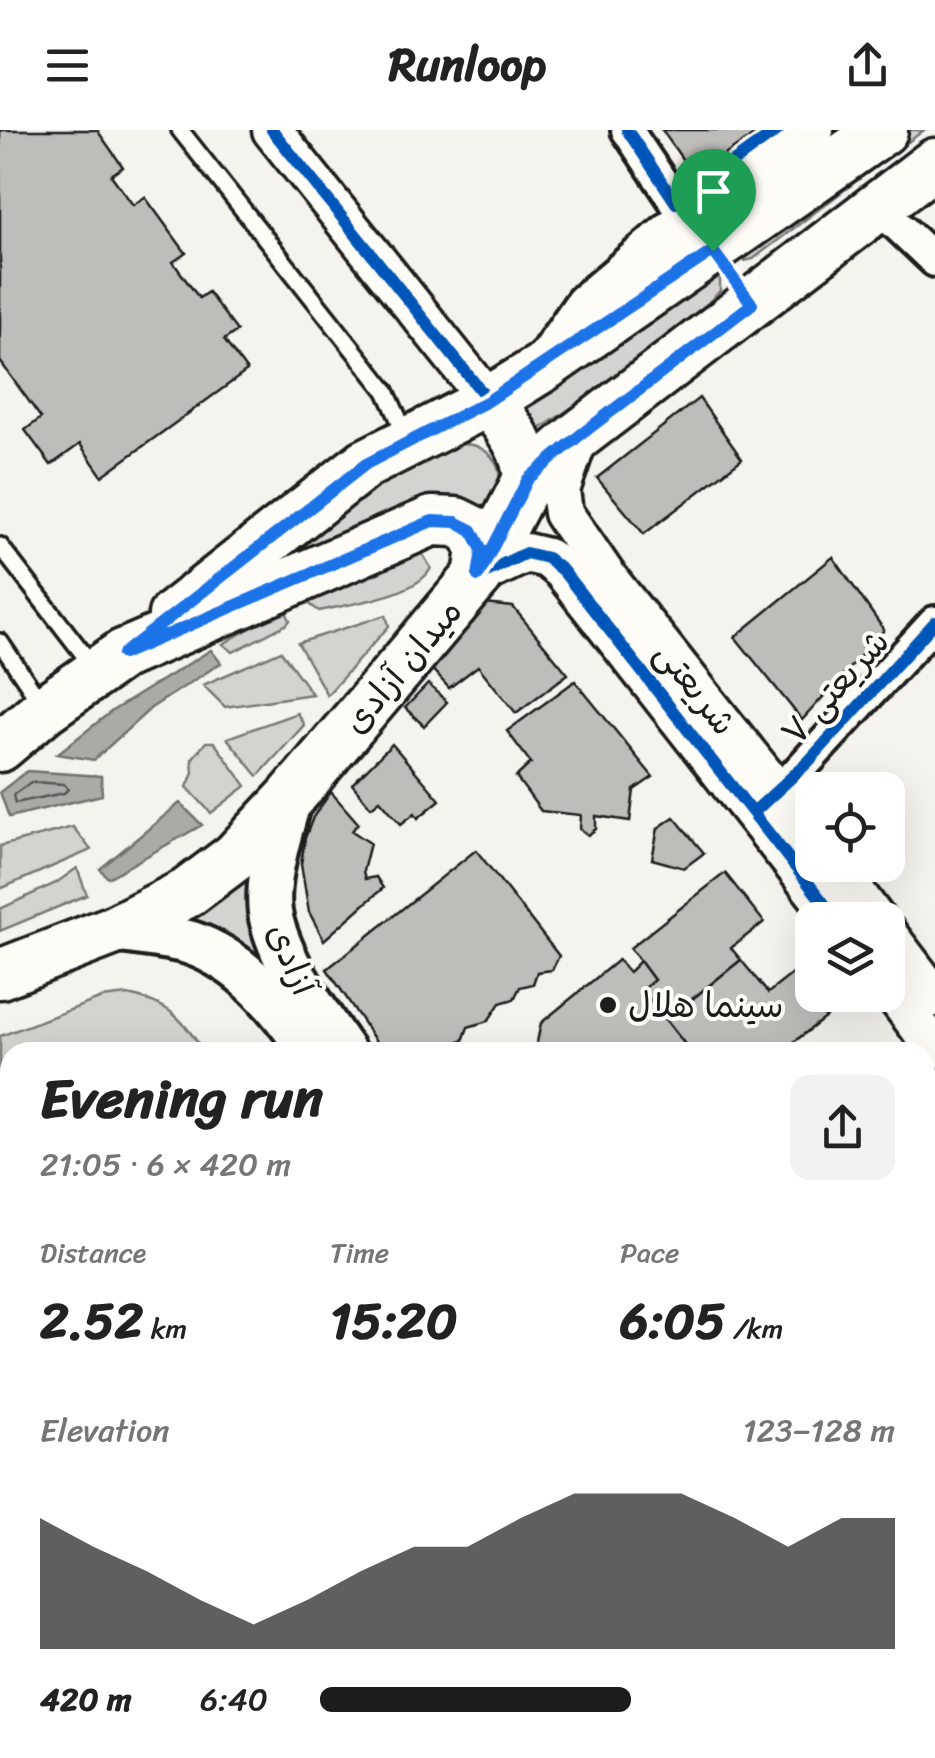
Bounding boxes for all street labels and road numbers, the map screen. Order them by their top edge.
street label: میدان آزادی [326,584,478,748]
street label: شریعتی ۷ [765,614,905,760]
street label: شریعتی [638,627,754,749]
street label: آزادی [249,913,336,1006]

